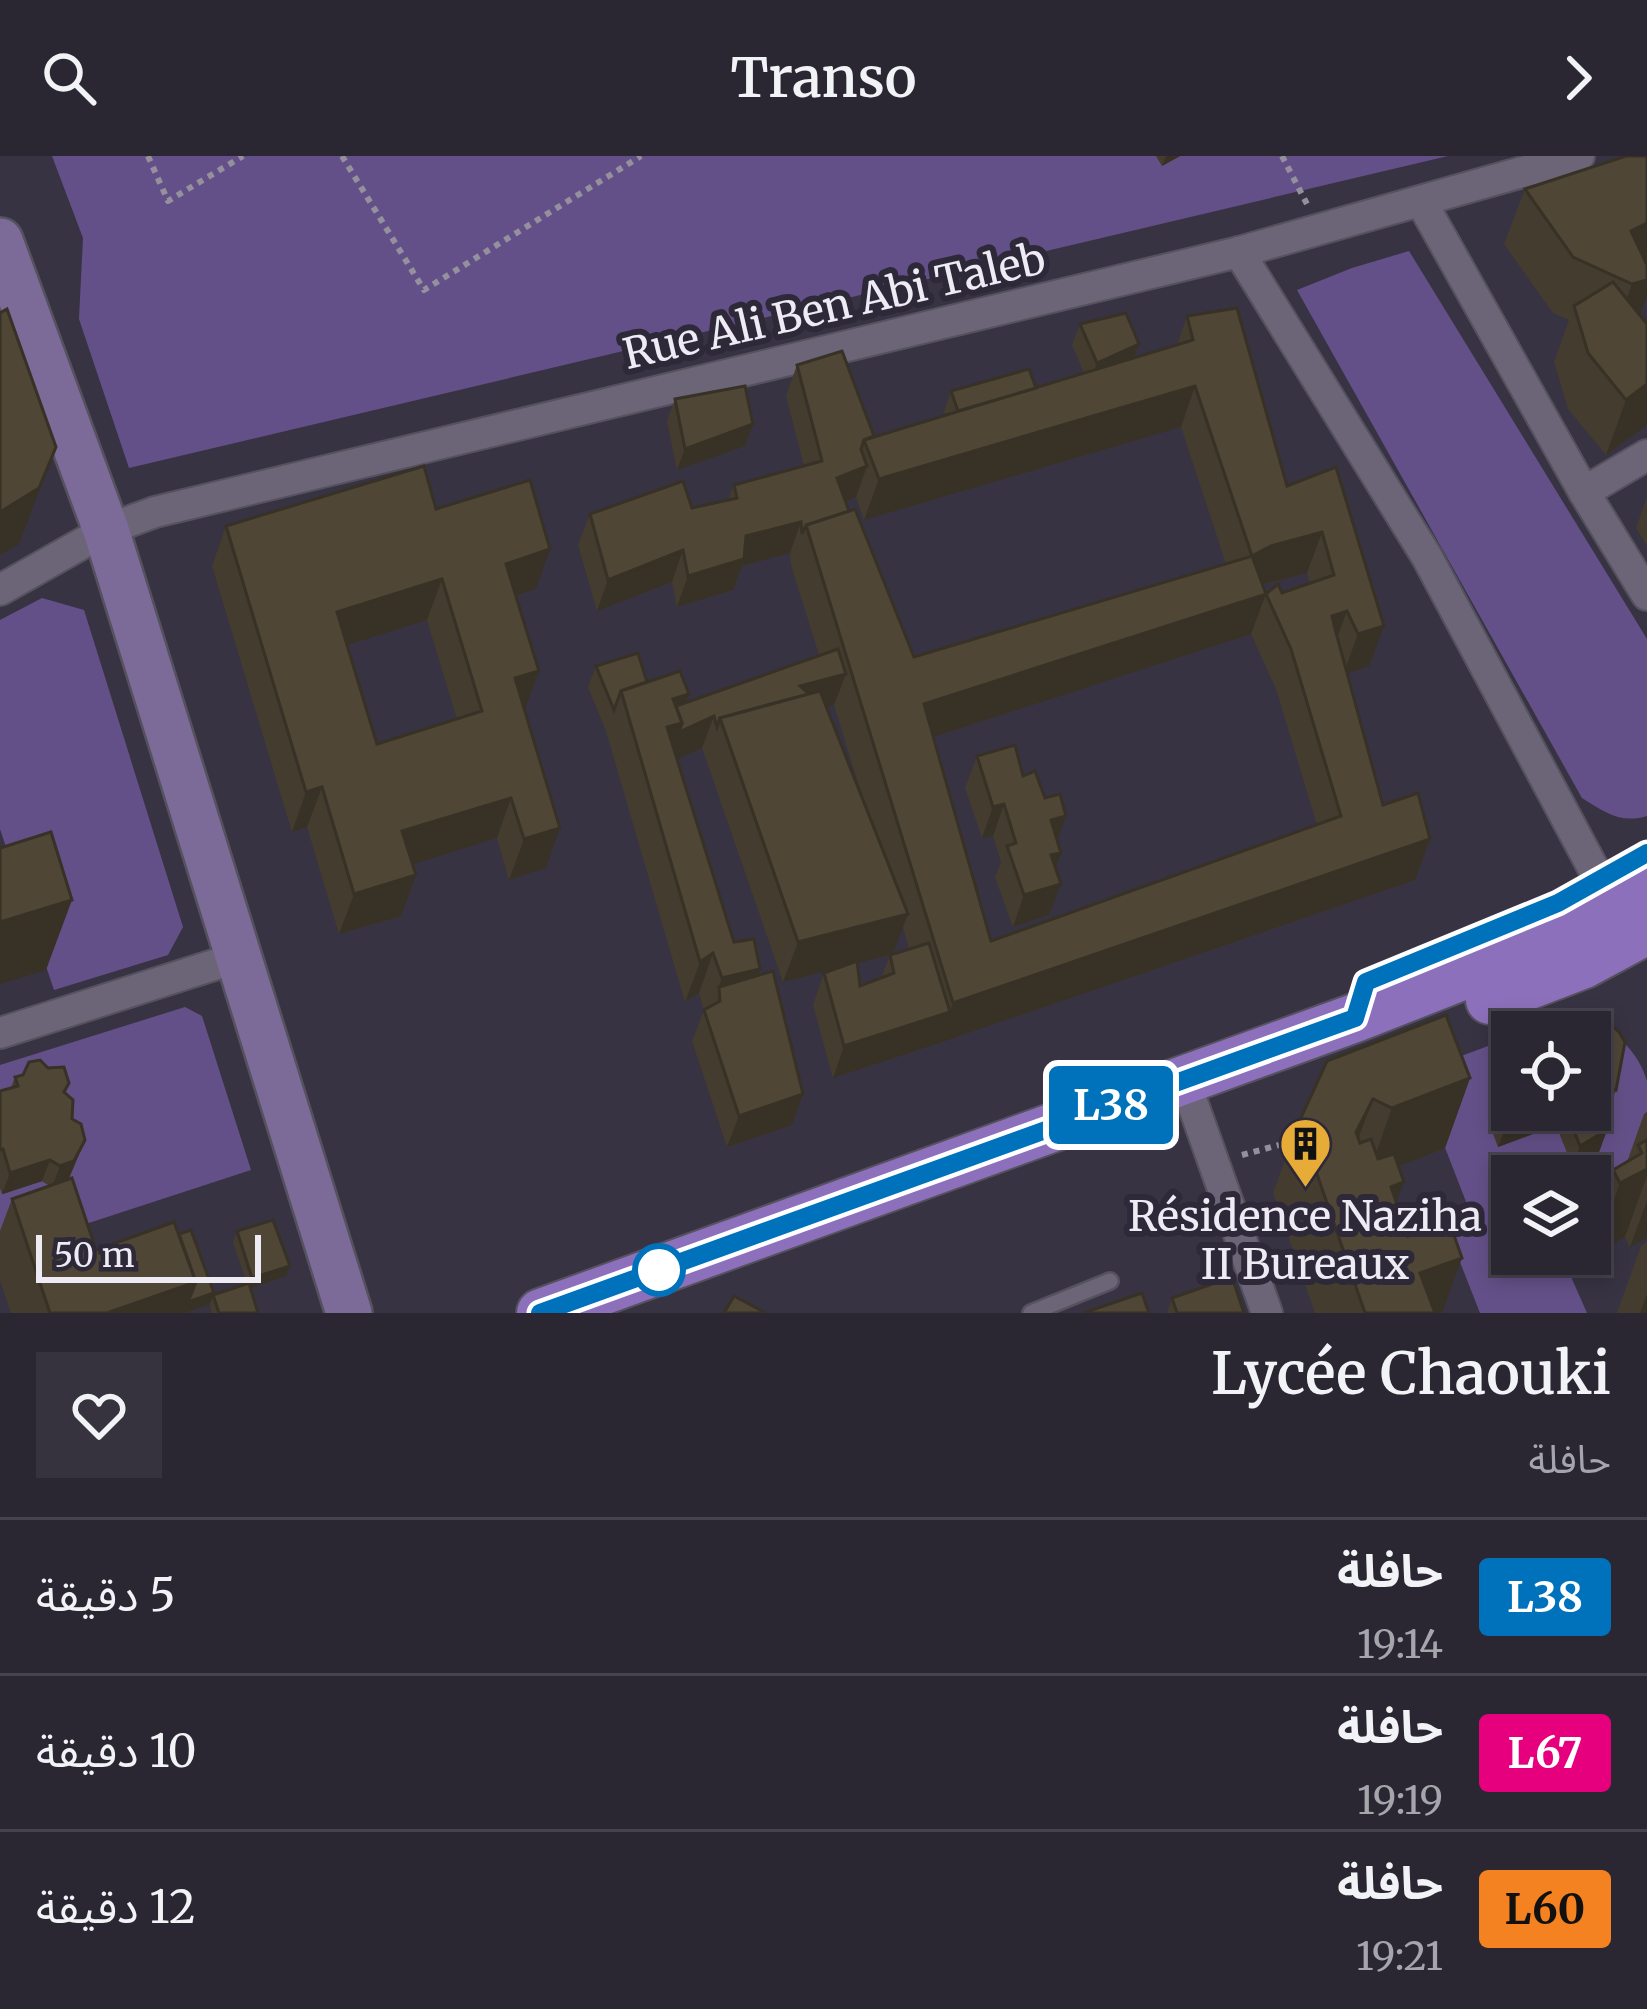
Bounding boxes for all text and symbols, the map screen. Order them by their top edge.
text: Transo [730,44,917,112]
icon: search [36,45,102,111]
icon: forward [1545,45,1611,111]
street label: Rue Ali Ben Abi Taleb [618,232,1050,380]
map controls [1491,1011,1611,1275]
button: locate [1491,1011,1611,1131]
line badge: L38 [1042,1066,1180,1144]
text: L38 [1073,1079,1149,1131]
building icon: Résidence Naziha II Bureaux [1277,1116,1333,1190]
button: layers [1491,1155,1611,1275]
place label: Résidence Naziha II Bureaux [1128,1190,1482,1290]
scale bar [36,1229,261,1282]
text: 50 m [54,1235,135,1276]
unlabelled marker [634,1245,684,1295]
text: Lycée Chaouki [1211,1338,1611,1410]
button: heart [36,1352,162,1478]
text: حافلة [1529,1435,1611,1484]
text: حافلة [1337,1543,1443,1599]
text: 5 دقيقة [36,1567,176,1623]
text: L38 [1507,1571,1583,1623]
text: 19:14 [1357,1620,1443,1669]
text: حافلة [1337,1699,1443,1755]
text: 10 دقيقة [36,1723,197,1779]
text: L67 [1508,1727,1582,1779]
text: 19:19 [1357,1776,1443,1825]
text: حافلة [1337,1855,1443,1911]
text: 12 دقيقة [36,1879,196,1935]
text: L60 [1505,1883,1585,1935]
text: 19:21 [1356,1932,1443,1981]

